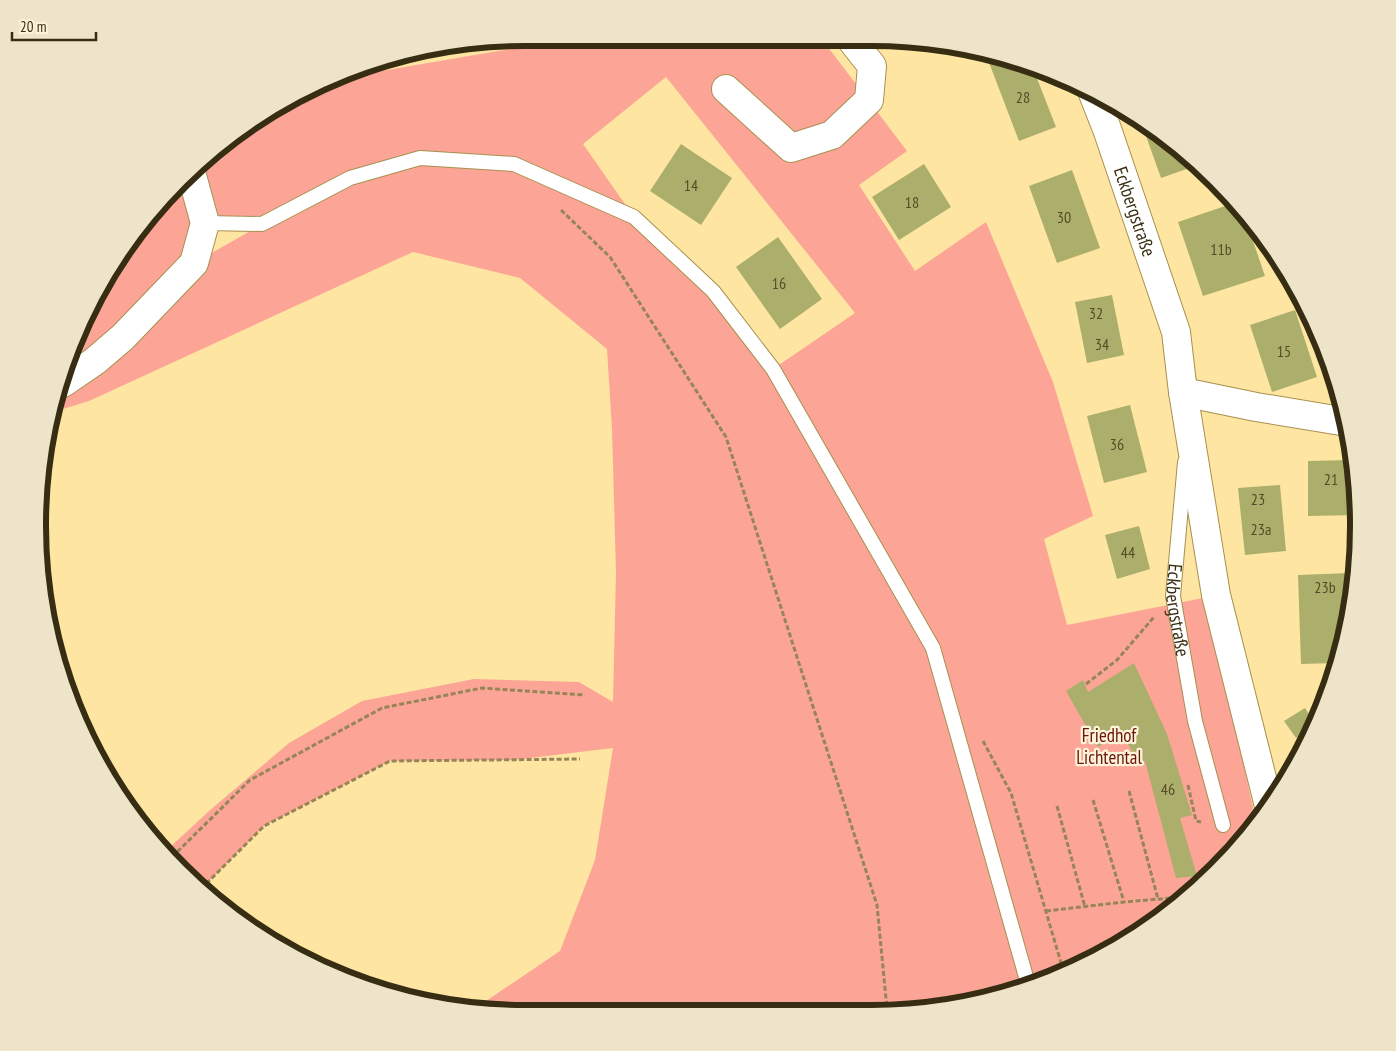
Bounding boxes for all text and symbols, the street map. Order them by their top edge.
scale bar [12,10,96,42]
text: 20 m [20,17,46,36]
house number: 28 [1016,87,1030,107]
street label: Eckbergstraße [1109,163,1161,260]
house number: 14 [684,175,698,195]
house number: 18 [905,192,919,212]
house number: 30 [1057,207,1071,227]
house number: 11b [1210,239,1232,259]
house number: 16 [772,273,786,293]
house number: 32 [1089,303,1103,323]
house number: 34 [1095,334,1109,354]
house number: 15 [1277,341,1291,361]
house number: 36 [1110,434,1124,454]
house number: 21 [1324,469,1338,489]
house number: 23 [1251,489,1265,509]
house number: 23a [1251,519,1271,539]
house number: 44 [1121,542,1135,562]
street label: Eckbergstraße [1161,563,1195,658]
house number: 23b [1314,577,1336,597]
park label: Friedhof Lichtental [1076,723,1142,769]
house number: 46 [1161,779,1175,799]

